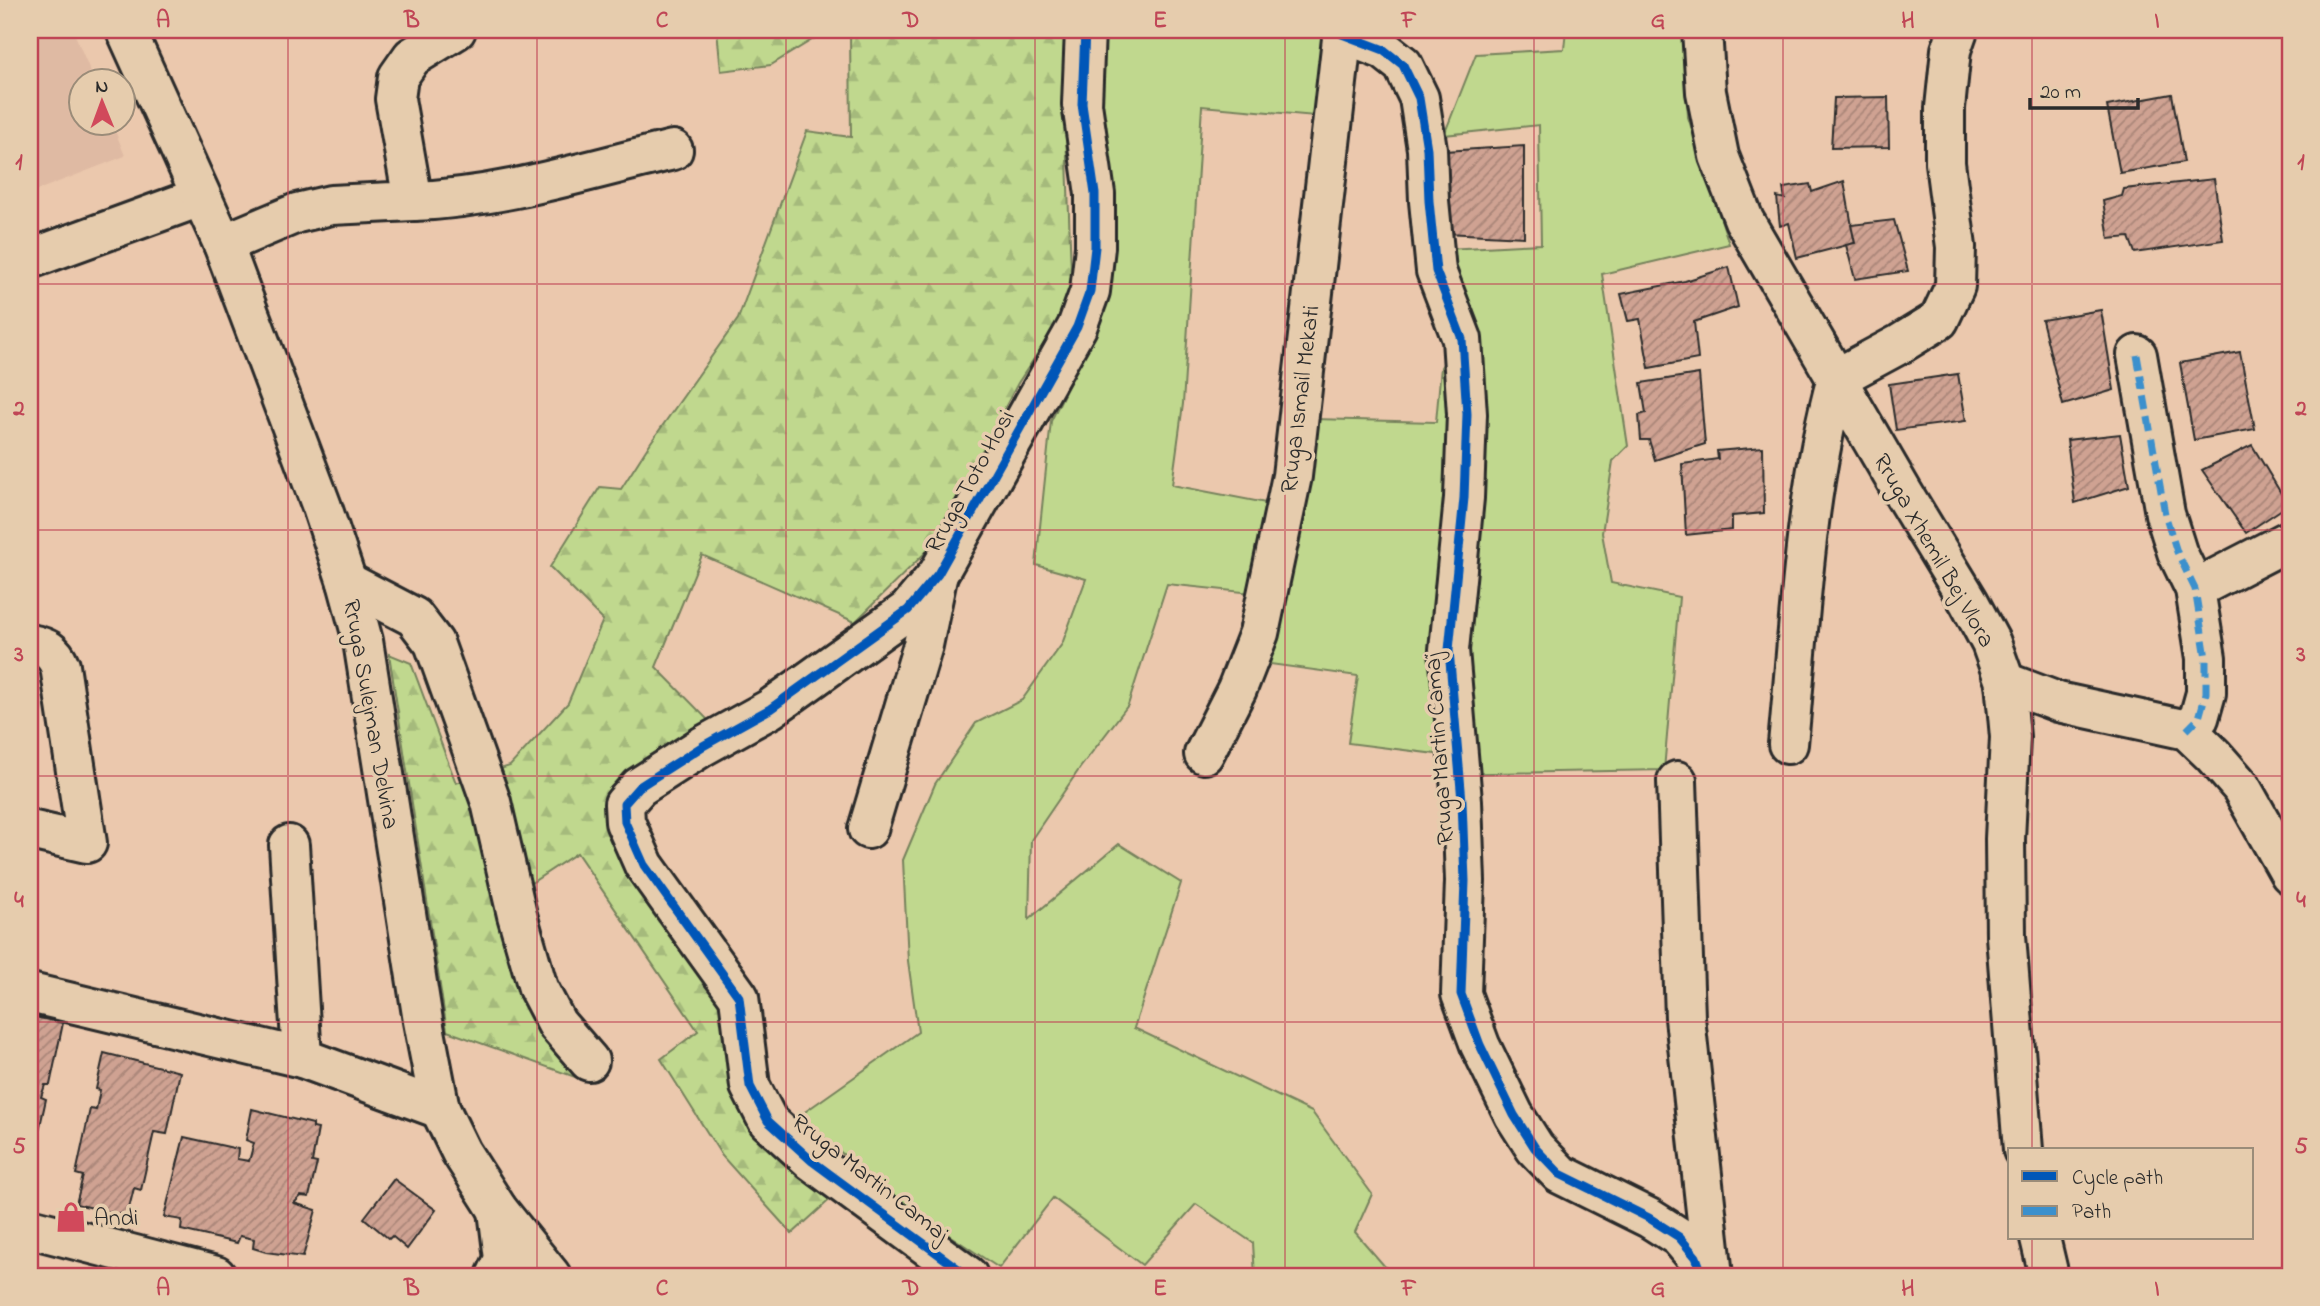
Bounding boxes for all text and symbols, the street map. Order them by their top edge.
text: A [156,5,170,38]
text: B [403,5,420,38]
text: C [656,5,669,38]
text: D [902,5,919,38]
text: E [1153,5,1167,38]
text: F [1401,5,1417,38]
text: G [1651,5,1665,38]
text: H [1901,5,1915,38]
text: I [2154,5,2160,38]
north arrow [66,66,136,136]
scale bar [2030,66,2138,110]
text: N [95,74,109,101]
text: 20 m [2040,78,2081,108]
text: 1 [15,147,23,180]
text: 1 [2297,147,2305,180]
street label: Rruga Ismail Mekati [1273,303,1330,495]
text: 2 [12,393,25,426]
text: 2 [2294,393,2307,426]
street label: Rruga Toto Hosi [917,404,1025,560]
street label: Rruga Xhemil Bej Vlora [1863,448,2003,655]
street label: Rruga Sulejman Delvina [332,597,407,832]
text: 3 [13,639,24,672]
text: 3 [2295,639,2306,672]
street label: Rruga Martin Camaj [1416,651,1465,846]
text: 4 [14,885,24,918]
text: 4 [2296,885,2306,918]
street label: Rruga Martin Camaj [783,1106,957,1253]
text: 5 [12,1131,26,1164]
text: 5 [2294,1131,2308,1164]
legend [2008,1148,2254,1240]
text: Cycle path [2072,1164,2163,1196]
text: Path [2072,1198,2111,1228]
shop icon: Andi [54,1200,88,1234]
place label: Andi [94,1202,138,1237]
text: A [156,1273,170,1306]
text: B [403,1273,420,1306]
text: C [656,1273,669,1306]
text: D [902,1273,919,1306]
text: E [1153,1273,1167,1306]
text: F [1401,1273,1417,1306]
text: G [1651,1273,1665,1306]
text: H [1901,1273,1915,1306]
text: I [2154,1273,2160,1306]

